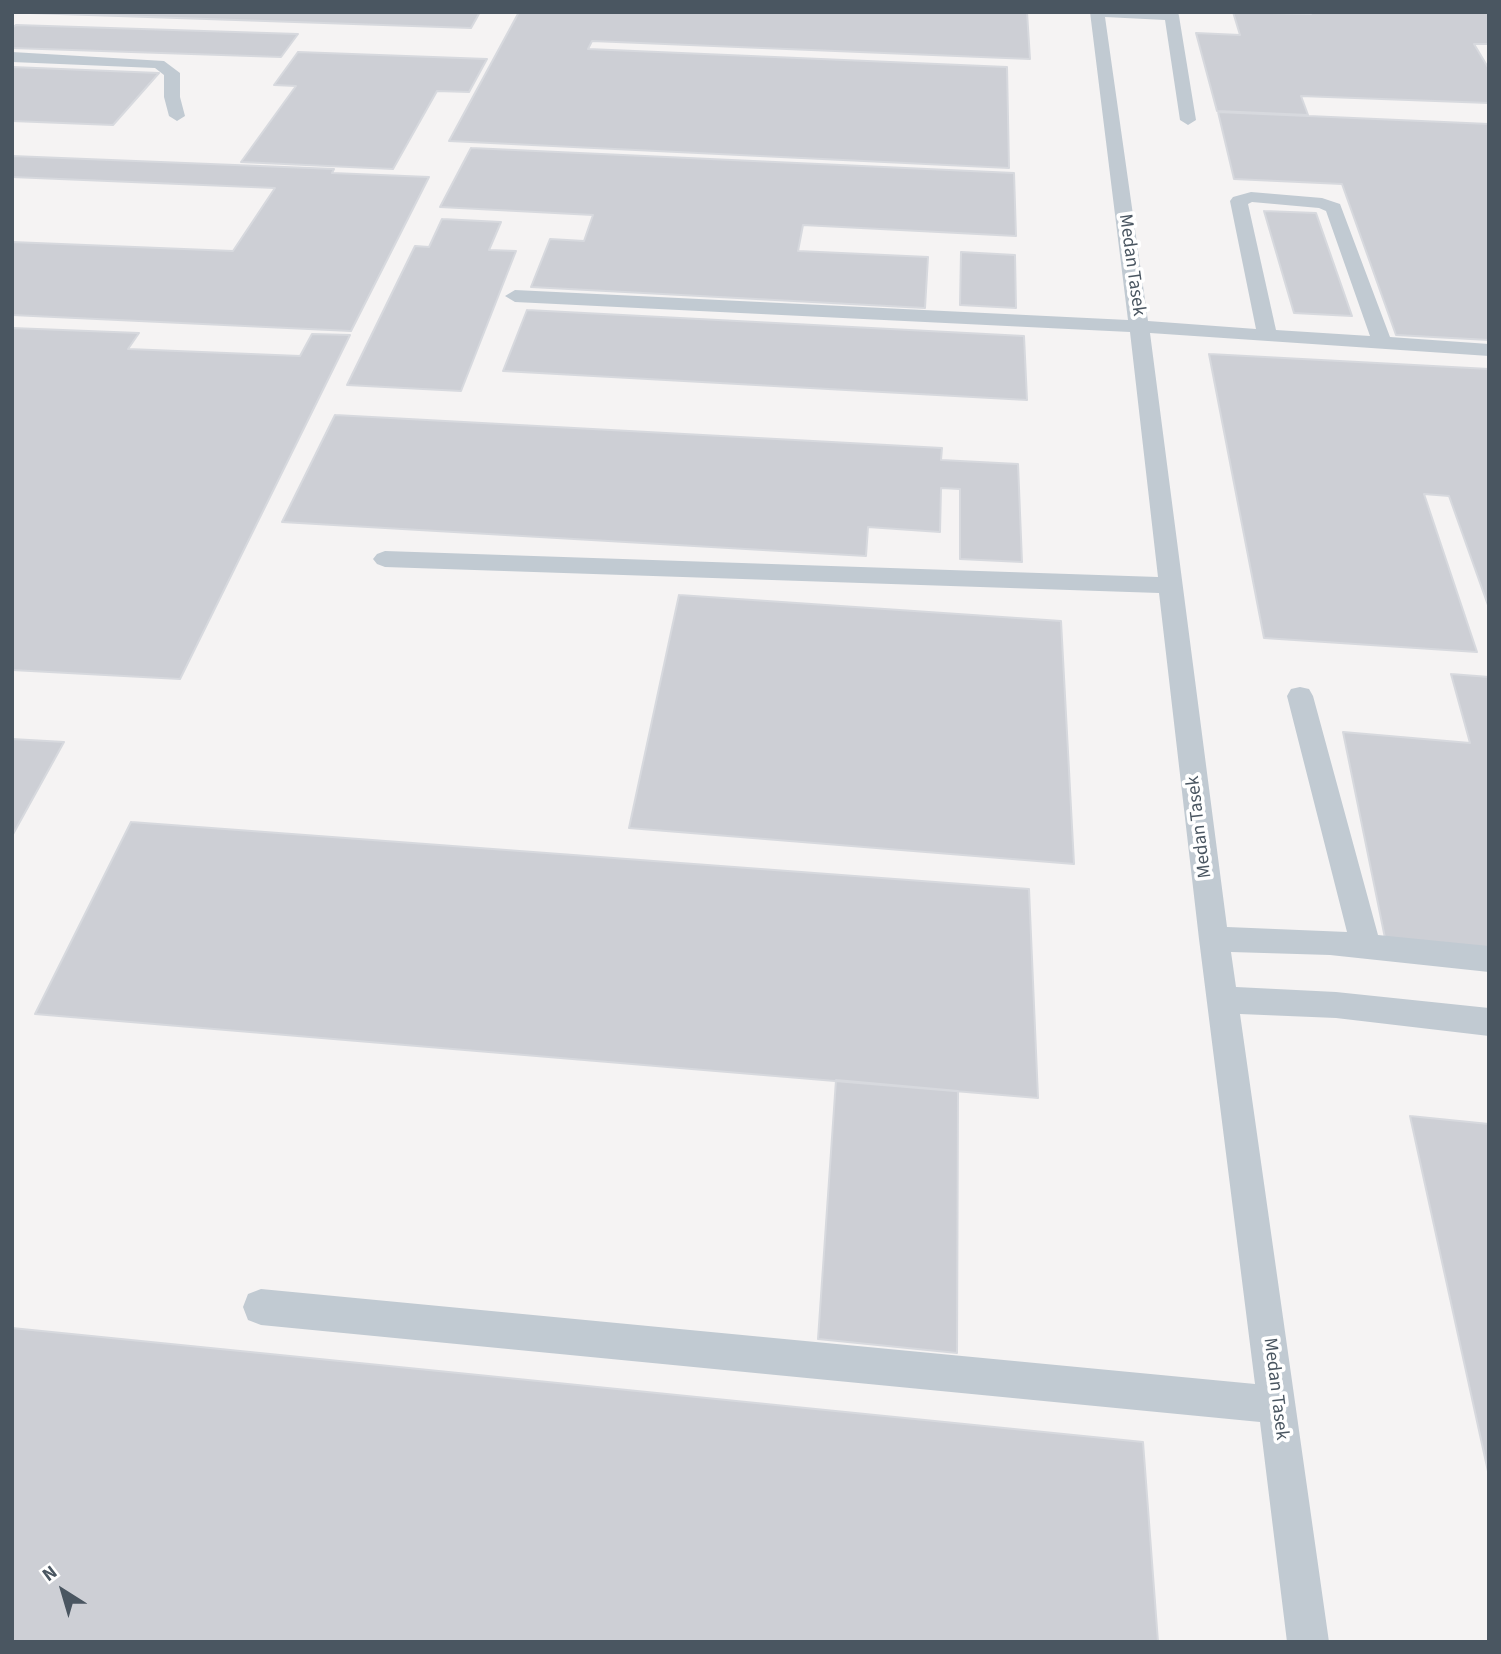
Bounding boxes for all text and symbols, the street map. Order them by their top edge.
street label: Medan Tasek [1113,213,1149,317]
street label: Medan Tasek [1182,775,1218,879]
street label: Medan Tasek [1257,1337,1293,1441]
north arrow [28,1556,98,1626]
text: N [37,1559,63,1588]

